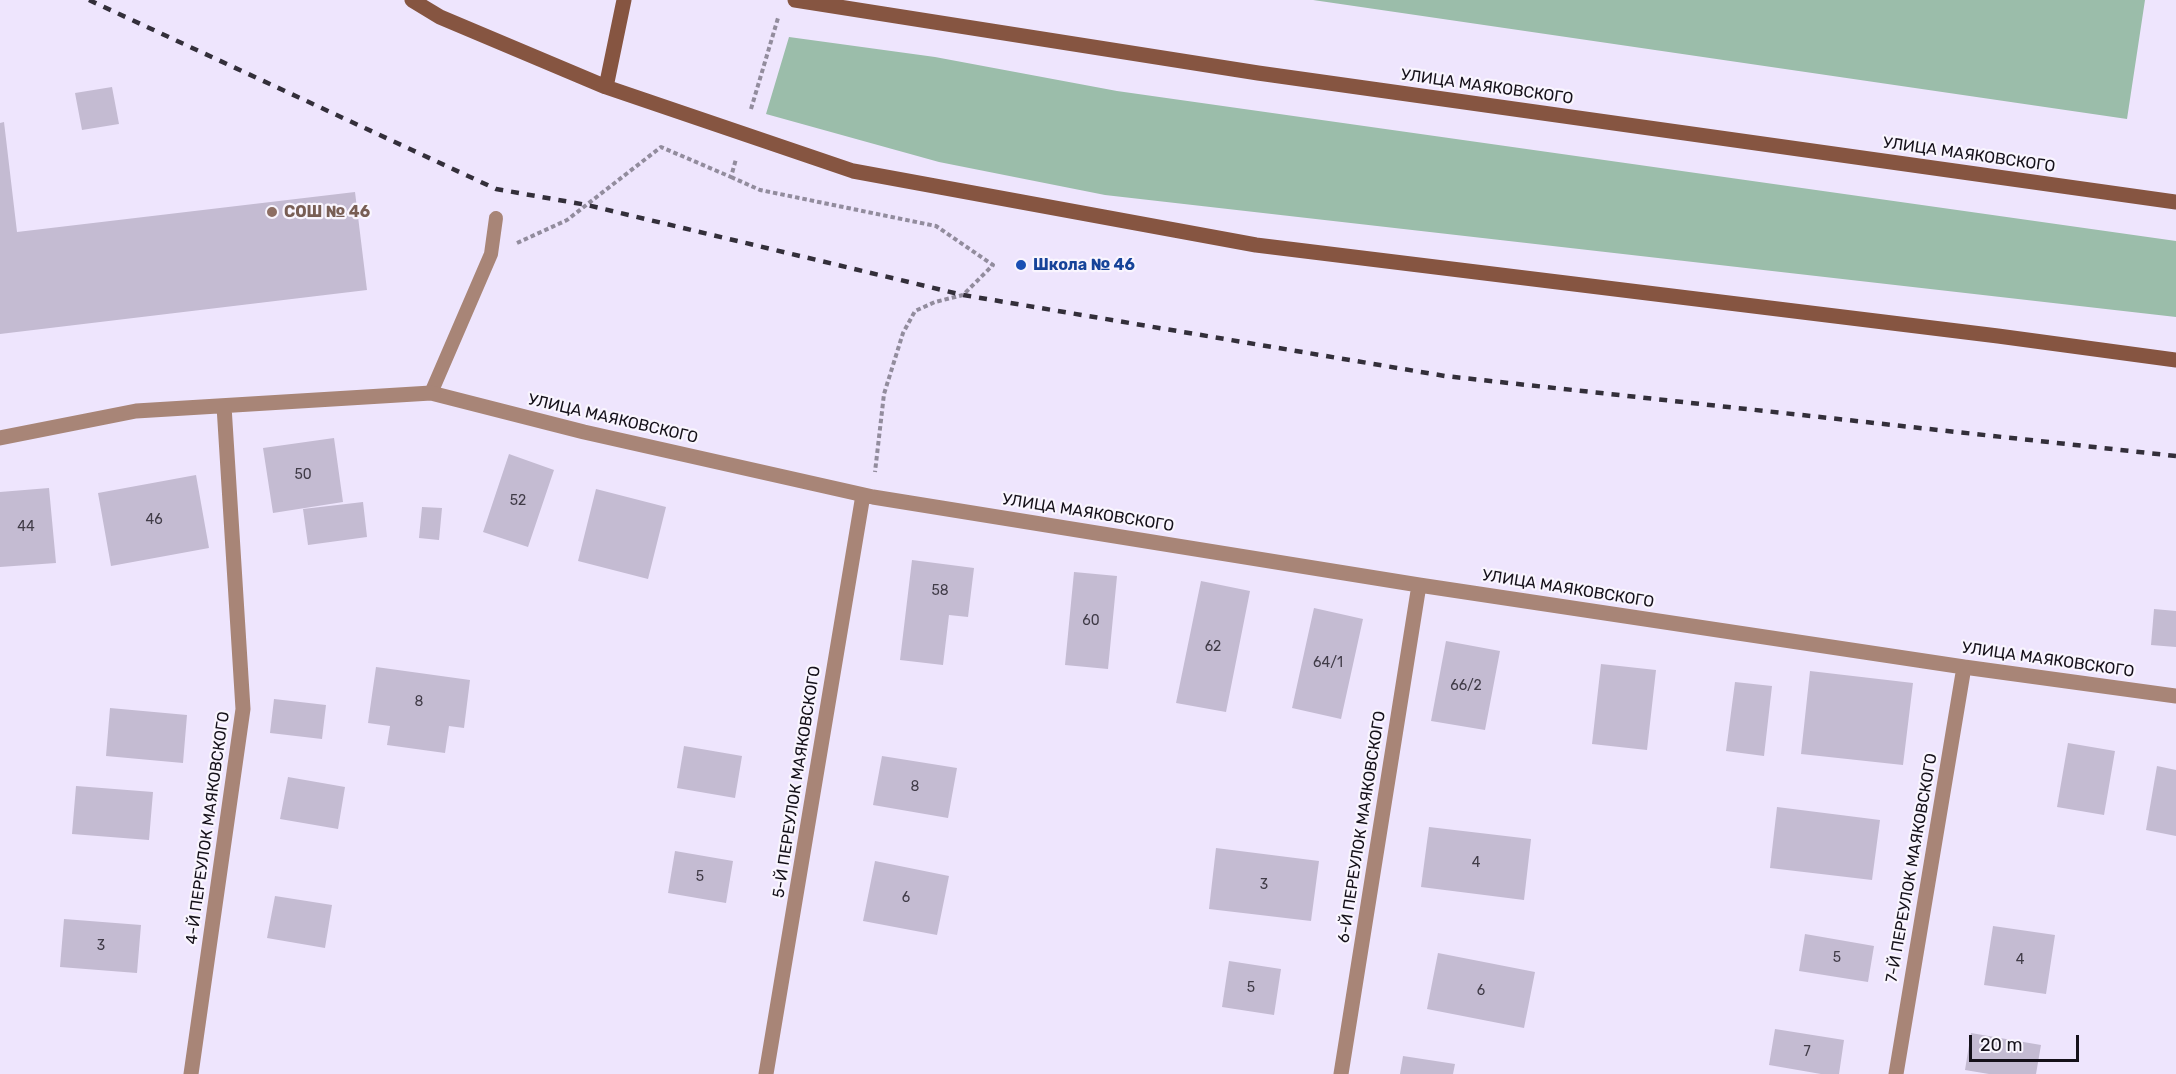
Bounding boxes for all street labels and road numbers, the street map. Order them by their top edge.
street label: УЛИЦА МАЯКОВСКОГО [1400,65,1574,109]
street label: УЛИЦА МАЯКОВСКОГО [1882,133,2056,177]
street label: УЛИЦА МАЯКОВСКОГО [526,390,700,448]
street label: УЛИЦА МАЯКОВСКОГО [1001,490,1175,536]
street label: УЛИЦА МАЯКОВСКОГО [1481,566,1655,612]
street label: УЛИЦА МАЯКОВСКОГО [1961,638,2135,682]
street label: 5-Й ПЕРЕУЛОК МАЯКОВСКОГО [769,665,825,899]
street label: 4-Й ПЕРЕУЛОК МАЯКОВСКОГО [182,710,234,946]
street label: 6-Й ПЕРЕУЛОК МАЯКОВСКОГО [1334,710,1390,944]
street label: 7-Й ПЕРЕУЛОК МАЯКОВСКОГО [1882,752,1942,984]

